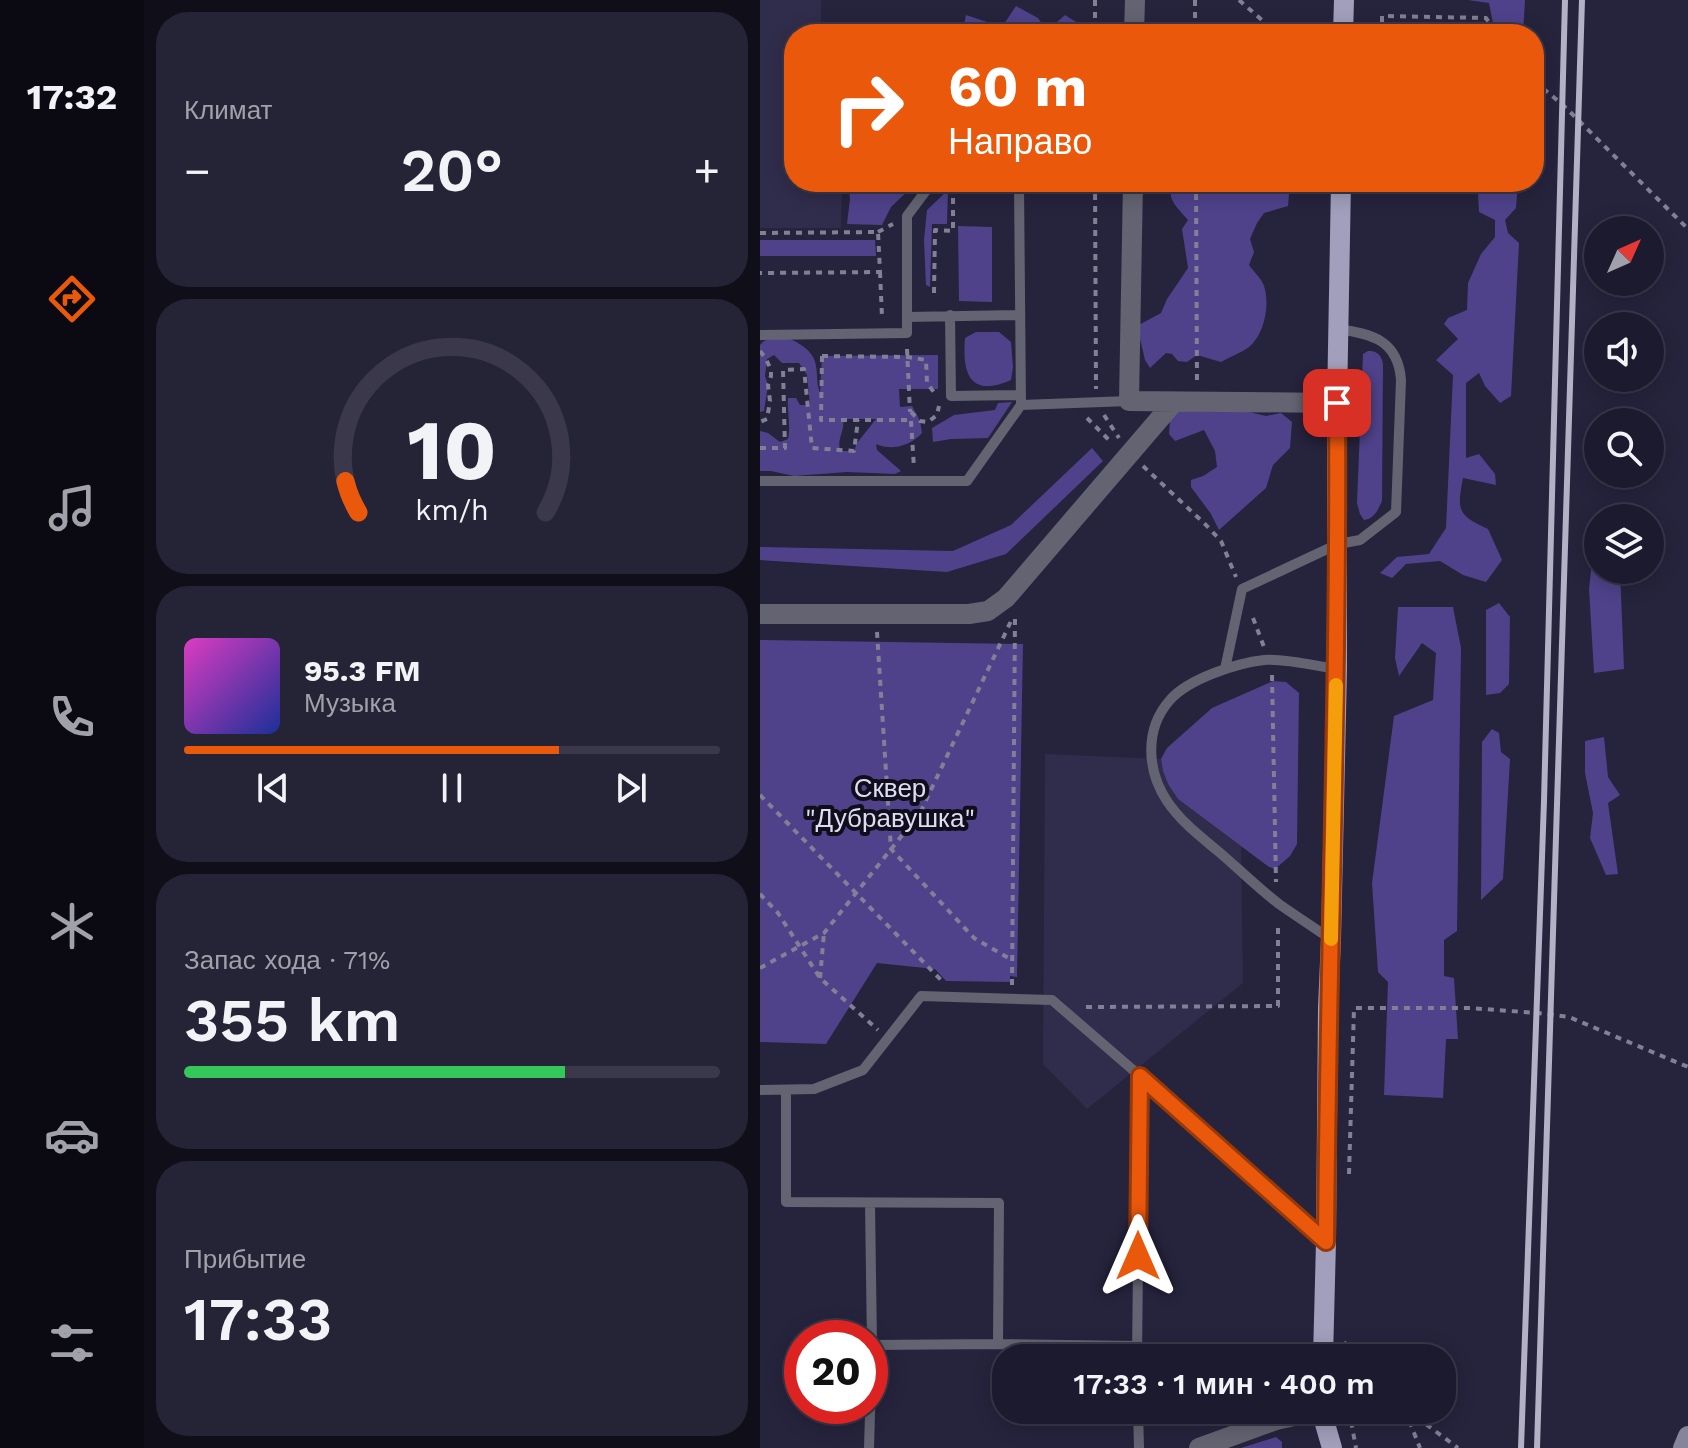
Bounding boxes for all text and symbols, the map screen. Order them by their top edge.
text: 60 m [948,54,1087,120]
icon: right [816,56,920,160]
text: 17:32 [27,76,117,118]
text: Климат [184,95,273,125]
text: Направо [948,121,1092,163]
text: 20° [401,135,503,206]
text: − [184,145,211,197]
text: + [693,145,720,197]
north arrow [1584,216,1664,296]
map controls [1584,216,1664,584]
icon: directions [44,271,100,327]
button: sound [1584,312,1664,392]
pin [1303,369,1371,437]
icon: arrive [1315,381,1359,425]
text: 10 [407,401,497,498]
button: search [1584,408,1664,488]
icon: music [44,480,100,536]
text: km/h [415,493,489,527]
button: layers [1584,504,1664,584]
text: 95.3 FM [304,653,421,688]
text: Музыка [304,688,396,718]
icon: phone [44,689,100,745]
icon: previous [251,766,295,810]
icon: pause [430,766,474,810]
icon: next [609,766,653,810]
park label: Сквер "Дубравушка" [805,773,975,833]
icon: climate [44,898,100,954]
text: Запас хода · 71% [184,945,390,975]
text: 355 km [184,985,400,1056]
icon: car [44,1107,100,1163]
position arrow [1096,1214,1180,1298]
text: Прибытие [184,1244,306,1274]
text: 17:33 [184,1284,332,1355]
icon: filters [44,1315,100,1371]
speed limit sign: 20 [784,1320,888,1424]
text: 17:33 · 1 мин · 400 m [1073,1366,1375,1401]

